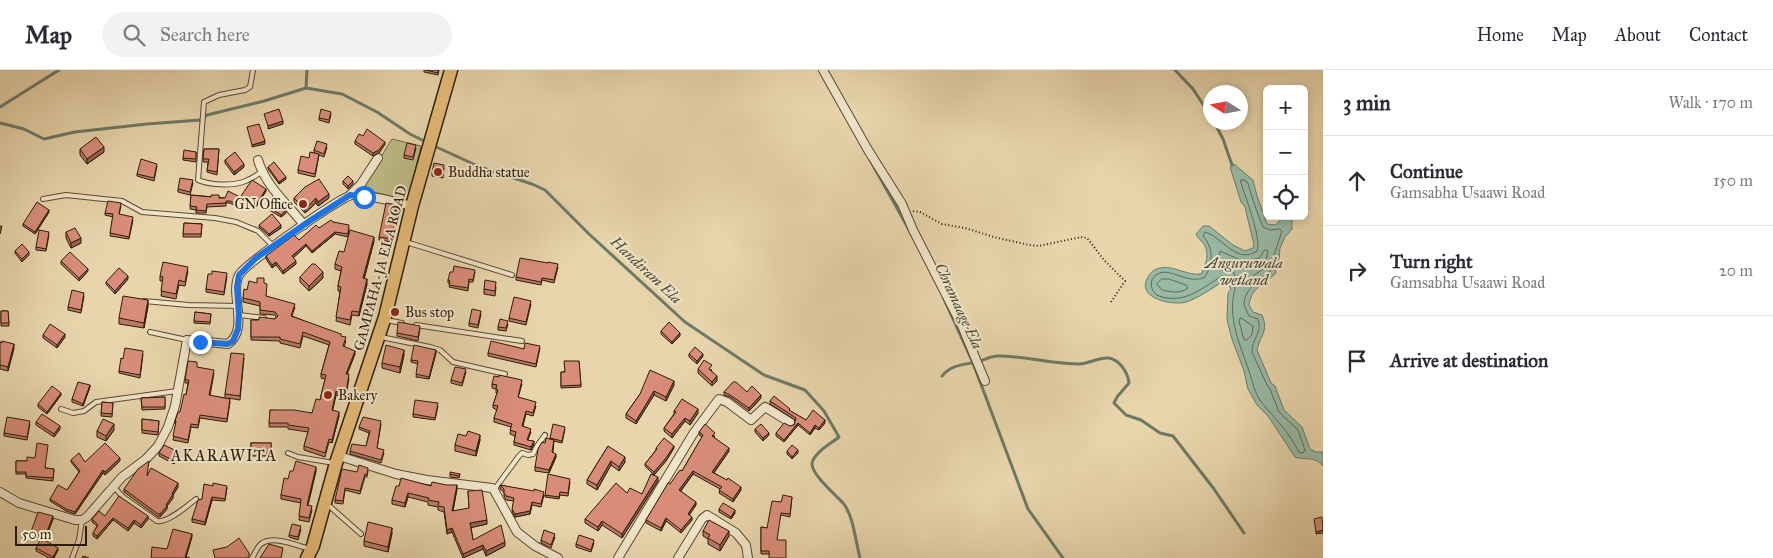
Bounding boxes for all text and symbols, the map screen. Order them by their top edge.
search box [102,12,452,57]
text: Map [25,20,72,50]
icon: search [120,21,148,49]
text: Search here [160,23,250,46]
text: Home [1477,24,1524,46]
text: Map [1552,24,1587,46]
text: About [1615,24,1661,46]
text: Contact [1689,24,1748,46]
north arrow [1203,85,1248,130]
map controls [1263,85,1308,220]
button: + [1263,85,1308,130]
text: 3 min [1343,90,1391,116]
text: Walk · 170 m [1669,93,1753,112]
button: − [1263,130,1308,175]
text: Continue [1390,160,1463,183]
place label: Buddha statue [448,164,530,181]
marker: Buddha statue [432,166,444,178]
icon: ahead [1343,167,1371,195]
text: 150 m [1713,171,1753,190]
button: locate [1263,175,1308,220]
text: Gamsabha Usaawi Road [1390,183,1545,202]
street label: GAMPAHA-JA ELA ROAD [350,184,412,353]
route start [353,186,376,209]
place label: GN Office [234,196,293,213]
marker: GN Office [297,198,309,210]
water label: Handiram Ela [606,232,685,307]
text: Turn right [1390,250,1473,273]
water label: Anguruwala wetland [1203,254,1283,289]
icon: right [1343,257,1371,285]
water label: Chramaage Ela [931,260,987,352]
text: 20 m [1719,261,1753,280]
text: Gamsabha Usaawi Road [1390,273,1545,292]
place label: Bus stop [405,304,454,321]
marker: Bus stop [389,306,401,318]
route end [189,331,212,354]
icon: arrive [1343,347,1371,375]
text: Arrive at destination [1390,349,1548,372]
place label: Bakery [338,387,378,404]
marker: Bakery [322,389,334,401]
district label: AKARAWITA [170,446,277,465]
scale bar [15,523,88,546]
text: 50 m [22,526,51,543]

